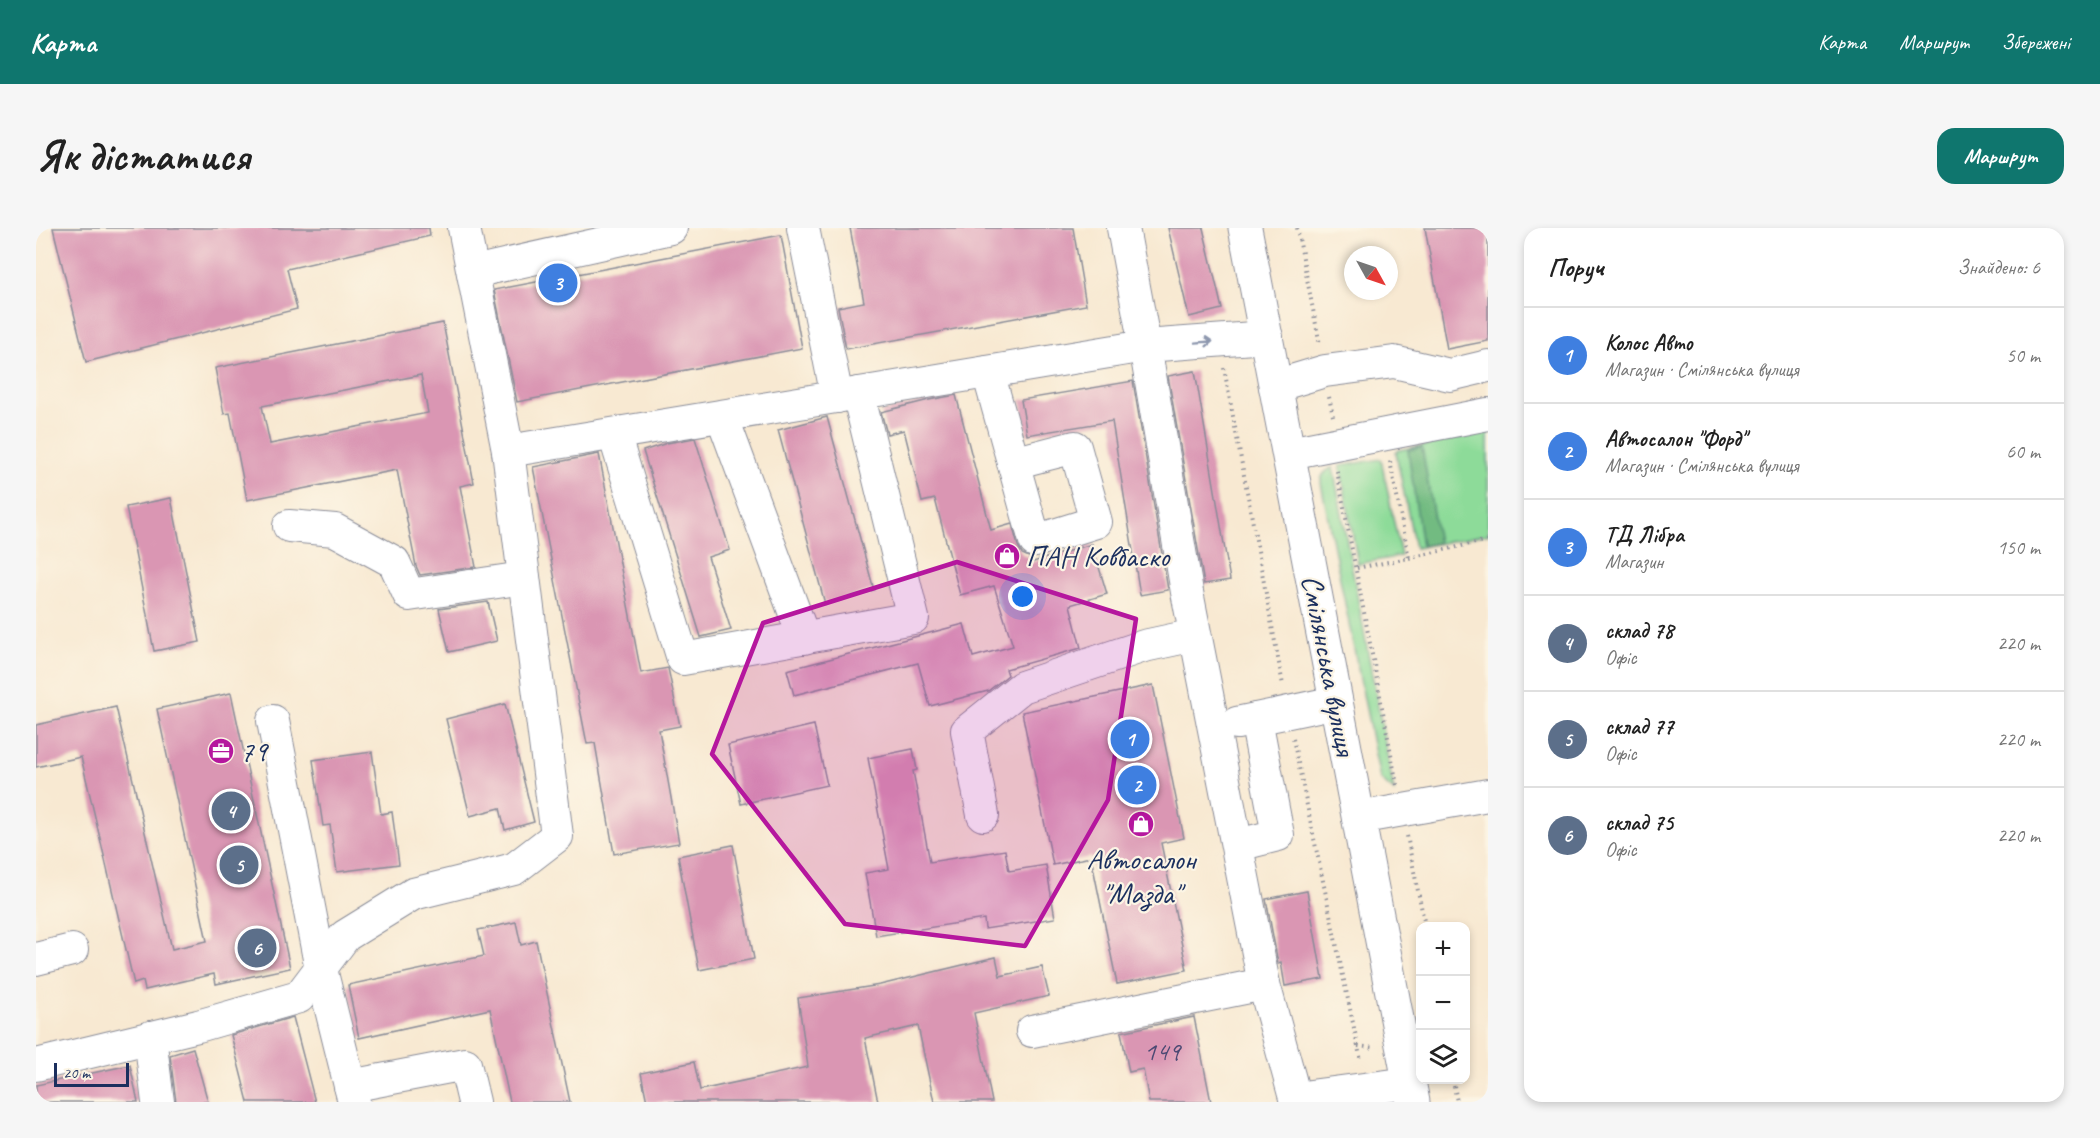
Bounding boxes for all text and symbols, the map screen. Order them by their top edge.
text: Карта [30,25,97,60]
text: Карта [1818,29,1866,55]
text: Маршрут [1899,29,1969,55]
text: Збережені [2002,29,2070,55]
button: Маршрут [1937,128,2064,184]
text: Як дістатися [36,130,250,183]
north arrow [1344,246,1398,300]
text: Поруч [1548,251,1604,284]
text: Знайдено: 6 [1958,255,2040,280]
pin: 3 [538,260,578,306]
text: Колос Авто [1605,329,1693,357]
one-way arrow [1193,336,1213,347]
text: 1 [1563,343,1572,368]
text: 50 m [2006,343,2040,368]
text: Магазин · Смілянська вулиця [1605,357,1799,382]
text: Автосалон "Форд" [1605,425,1746,453]
text: 2 [1563,439,1572,464]
text: 60 m [2006,439,2040,464]
text: Магазин · Смілянська вулиця [1605,453,1799,478]
text: ТД Лібра [1605,521,1684,549]
text: 3 [1563,535,1572,560]
text: 150 m [1997,535,2040,560]
place label: ПАН Ковбаско [1026,537,1171,575]
shop icon: ПАН Ковбаско [992,541,1022,571]
text: Магазин [1605,549,1663,574]
street label: Смілянська вулиця [1293,572,1366,761]
your location [1008,582,1037,611]
text: склад 78 [1605,617,1673,645]
text: 4 [1563,631,1572,656]
text: 220 m [1997,631,2040,656]
text: Офіс [1605,645,1637,670]
text: склад 77 [1605,713,1673,741]
pin: 1 [1110,716,1150,762]
text: 5 [1563,727,1572,752]
text: 220 m [1997,727,2040,752]
place label: 79 [240,732,269,770]
office icon: 79 [206,736,236,766]
text: Офіс [1605,741,1637,766]
pin: 2 [1118,762,1156,808]
pin: 4 [212,788,250,834]
shop icon: Автосалон "Мазда" [1126,809,1156,839]
text: склад 75 [1605,809,1673,837]
text: 6 [1563,823,1572,848]
text: 220 m [1997,823,2040,848]
text: Офіс [1605,837,1637,862]
place label: Автосалон "Мазда" [1086,840,1198,912]
pin: 5 [220,842,258,888]
map controls [1416,922,1470,1084]
button: + [1416,922,1470,976]
pin: 6 [238,926,276,970]
button: − [1416,976,1470,1030]
button: layers [1416,1030,1470,1084]
house number: 149 [1144,1034,1182,1068]
scale bar [54,1060,129,1088]
text: 20 m [63,1063,90,1083]

